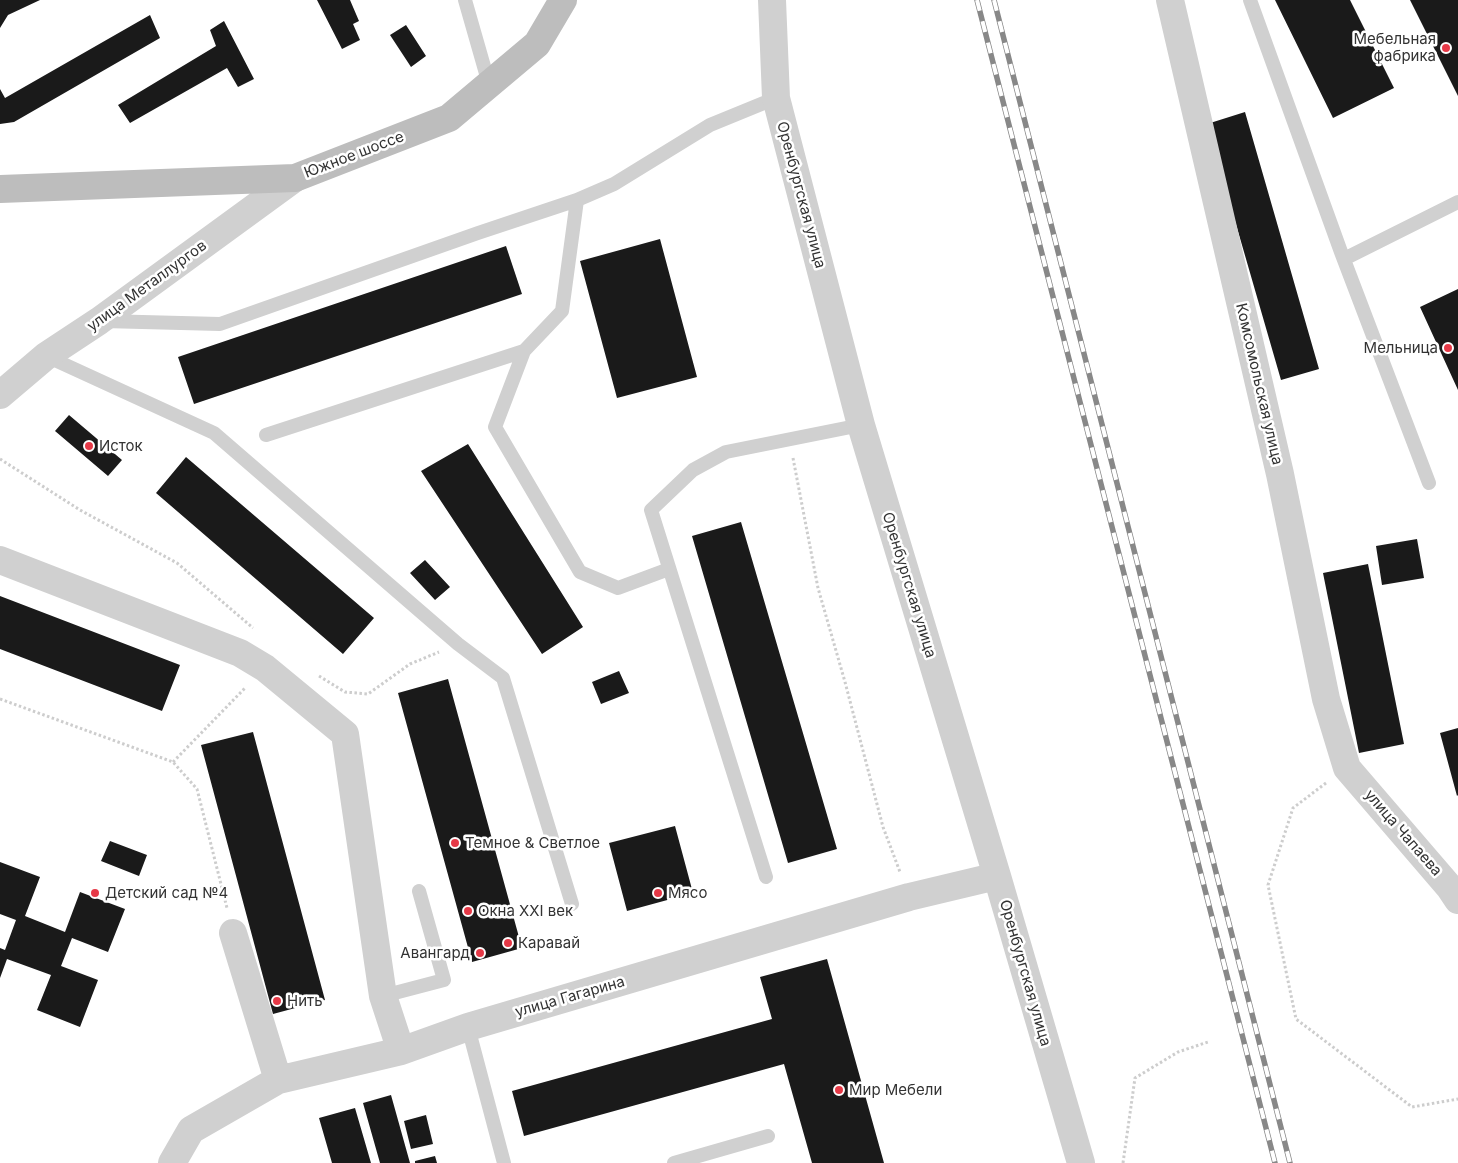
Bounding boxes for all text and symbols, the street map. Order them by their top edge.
place label: Мебельная фабрика [1353,30,1436,65]
marker: Мебельная фабрика [1440,42,1452,54]
street label: Оренбургская улица [773,120,829,270]
street label: Южное шоссе [302,128,406,182]
street label: улица Металлургов [84,237,210,335]
street label: Комсомольская улица [1232,301,1286,467]
place label: Мельница [1364,339,1438,357]
marker: Мельница [1442,342,1454,354]
place label: Исток [99,437,143,455]
marker: Исток [83,440,95,452]
street label: Оренбургская улица [878,510,940,660]
street label: улица Чапаева [1361,786,1445,880]
place label: Темное & Светлое [465,834,600,852]
marker: Темное & Светлое [449,837,461,849]
place label: Детский сад №4 [105,884,228,902]
place label: Мясо [668,884,707,902]
marker: Детский сад №4 [89,887,101,899]
marker: Мясо [652,887,664,899]
street label: Оренбургская улица [995,898,1055,1048]
place label: Окна XXI век [478,902,573,920]
marker: Окна XXI век [462,905,474,917]
place label: Каравай [518,934,580,952]
marker: Каравай [502,937,514,949]
place label: Авангард [400,944,470,962]
marker: Авангард [474,947,486,959]
street label: улица Гагарина [513,973,627,1021]
place label: Нить [287,992,323,1010]
marker: Нить [271,995,283,1007]
place label: Мир Мебели [849,1081,942,1099]
marker: Мир Мебели [833,1084,845,1096]

